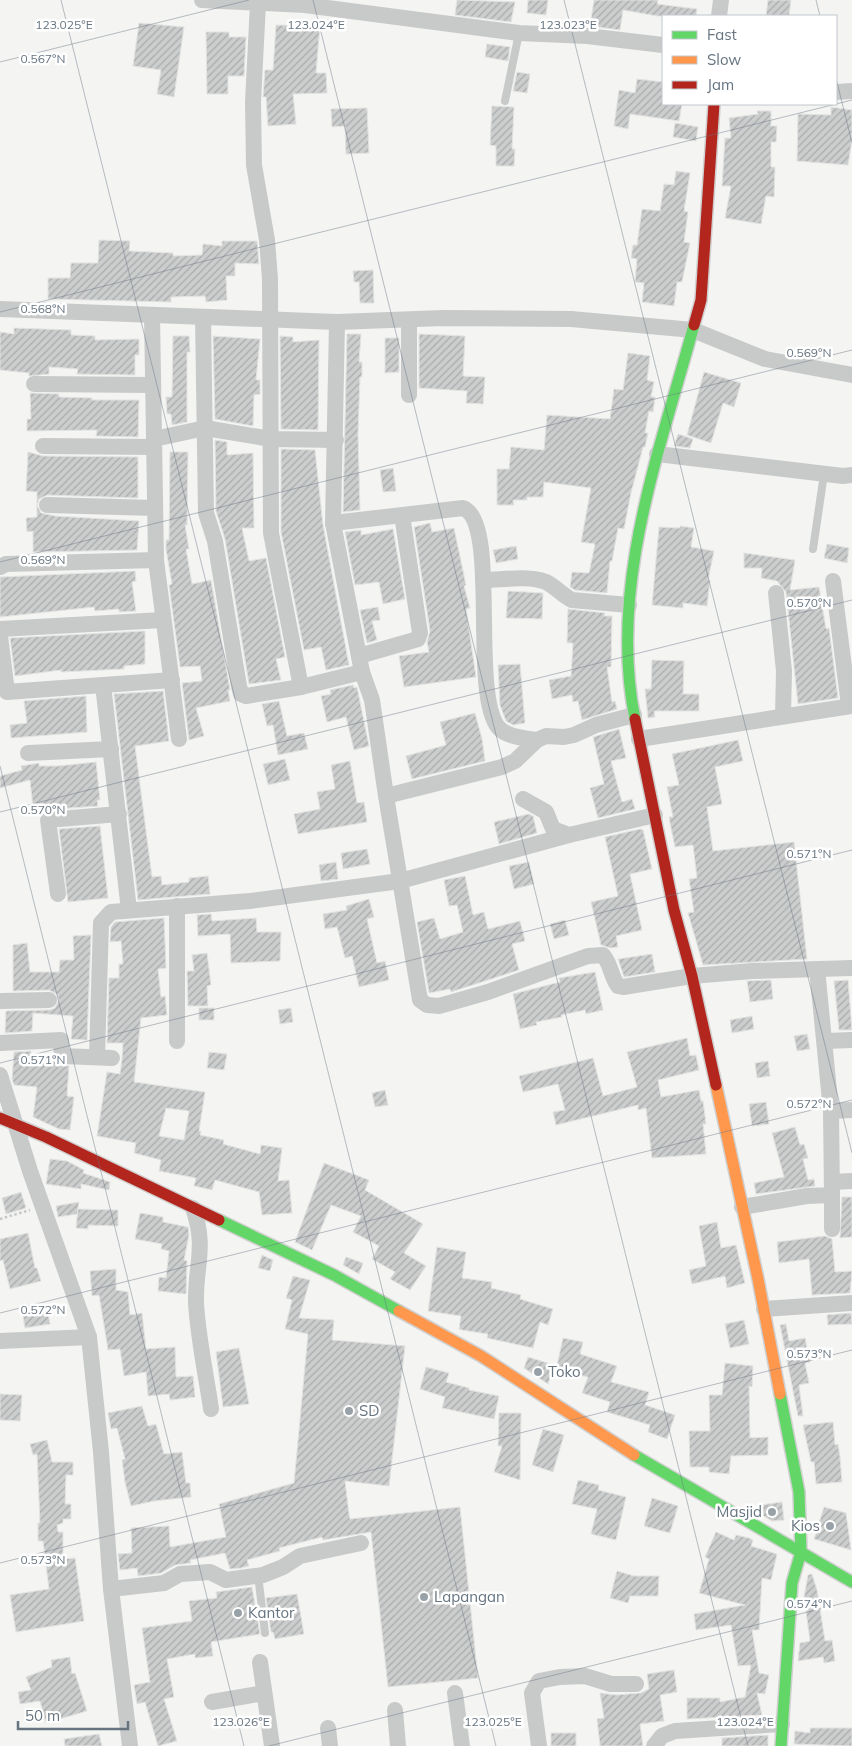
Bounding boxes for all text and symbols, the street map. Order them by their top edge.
legend [662,15,837,105]
text: 123.025°E [35,17,93,32]
text: 123.024°E [287,17,345,32]
text: 123.023°E [539,17,597,32]
text: Fast [707,25,737,44]
text: Slow [707,50,741,69]
text: 0.567°N [21,51,65,66]
text: Jam [707,75,734,94]
text: 0.568°N [21,301,65,316]
text: 0.569°N [787,345,831,360]
text: 0.569°N [21,552,65,567]
text: 0.570°N [787,595,831,610]
text: 0.570°N [21,802,65,817]
text: 0.571°N [787,846,831,861]
text: 0.571°N [21,1052,65,1067]
text: 0.572°N [787,1096,831,1111]
text: 0.572°N [21,1302,65,1317]
text: 0.573°N [787,1346,831,1361]
place label: Toko [548,1362,581,1381]
marker: Toko [532,1366,544,1378]
place label: SD [359,1401,380,1420]
marker: SD [343,1405,355,1417]
place label: Masjid [717,1502,762,1521]
marker: Masjid [766,1506,778,1518]
place label: Kios [791,1516,820,1535]
marker: Kios [824,1520,836,1532]
text: 0.573°N [21,1552,65,1567]
place label: Lapangan [434,1587,505,1606]
marker: Lapangan [418,1591,430,1603]
text: 0.574°N [787,1596,831,1611]
place label: Kantor [248,1603,295,1622]
marker: Kantor [232,1607,244,1619]
scale bar [18,1698,128,1730]
text: 50 m [25,1706,60,1725]
text: 123.026°E [212,1714,270,1729]
text: 123.025°E [464,1714,522,1729]
text: 123.024°E [716,1714,774,1729]

